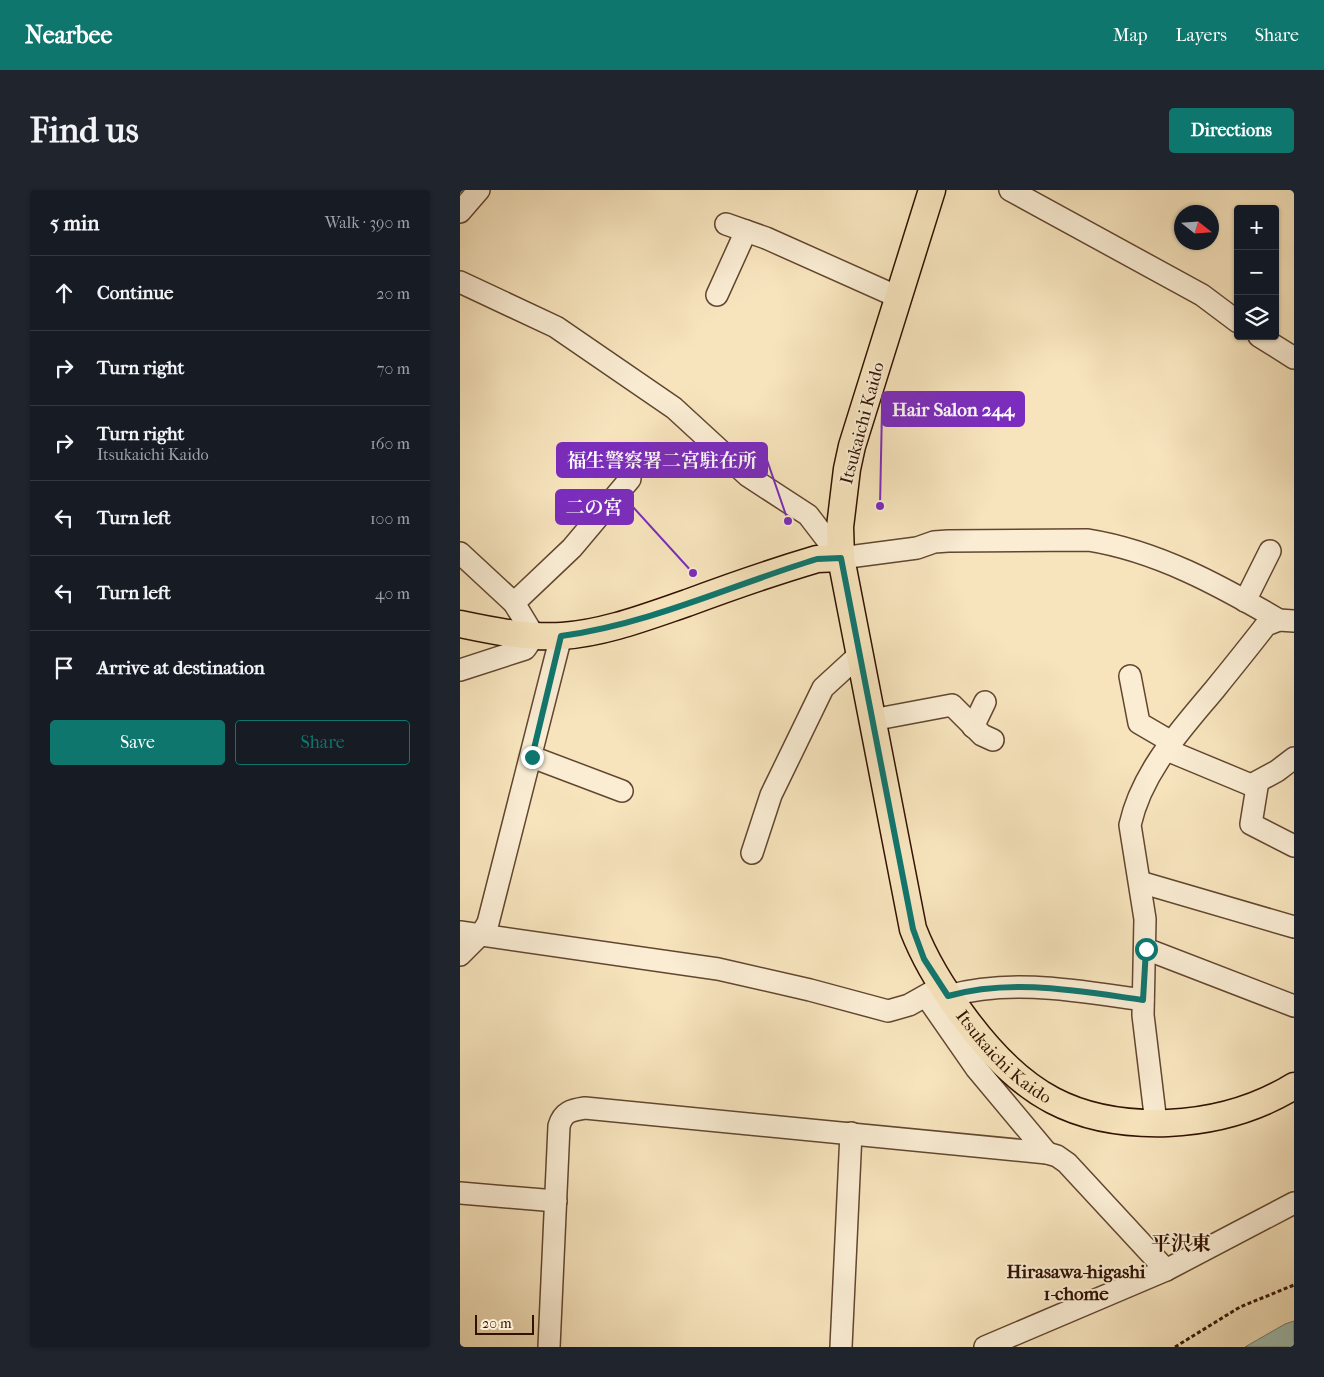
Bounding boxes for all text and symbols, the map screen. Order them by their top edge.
text: Nearbee [25,21,112,49]
text: Map [1113,25,1147,46]
text: Layers [1175,25,1227,46]
text: Share [1255,25,1299,46]
button: Directions [1169,108,1294,153]
text: Find us [30,110,139,151]
north arrow [1174,205,1219,250]
map controls [1234,205,1279,340]
button: + [1234,205,1279,250]
text: 5 min [50,211,99,235]
text: Walk · 390 m [325,213,410,232]
button: − [1234,250,1279,295]
icon: ahead [50,279,78,307]
text: Continue [97,282,173,304]
text: 20 m [376,284,410,303]
button: layers [1234,295,1279,340]
icon: right [50,354,78,382]
text: Turn right [97,357,184,379]
text: 70 m [377,359,410,378]
street label: Itsukaichi Kaido [836,360,889,487]
callout: Hair Salon 244 [882,392,1024,426]
text: Hair Salon 244 [892,399,1015,421]
text: Turn right [97,423,184,445]
icon: right [50,429,78,457]
text: 160 m [370,434,410,453]
callout: 福生警察署二宮駐在所 [557,443,767,477]
text: Itsukaichi Kaido [97,445,209,464]
text: 福生警察署二宮駐在所 [567,450,757,472]
callout: 二の宮 [556,490,633,524]
text: 二の宮 [565,497,623,519]
icon: left [50,504,78,532]
text: Turn left [97,507,171,529]
text: 100 m [370,509,410,528]
icon: left [50,579,78,607]
text: Turn left [97,582,171,604]
text: 40 m [375,584,410,603]
icon: arrive [50,654,78,682]
text: Arrive at destination [97,657,265,679]
button: Save [50,720,225,765]
button: Share [235,720,410,765]
route end [521,746,544,769]
route start [1135,938,1158,961]
street label: Itsukaichi Kaido [951,1006,1055,1108]
district label: 平沢東 [1151,1232,1211,1255]
district label: Hirasawa-higashi 1-chome [1007,1261,1146,1305]
scale bar [475,1312,534,1335]
text: 20 m [482,1315,512,1332]

